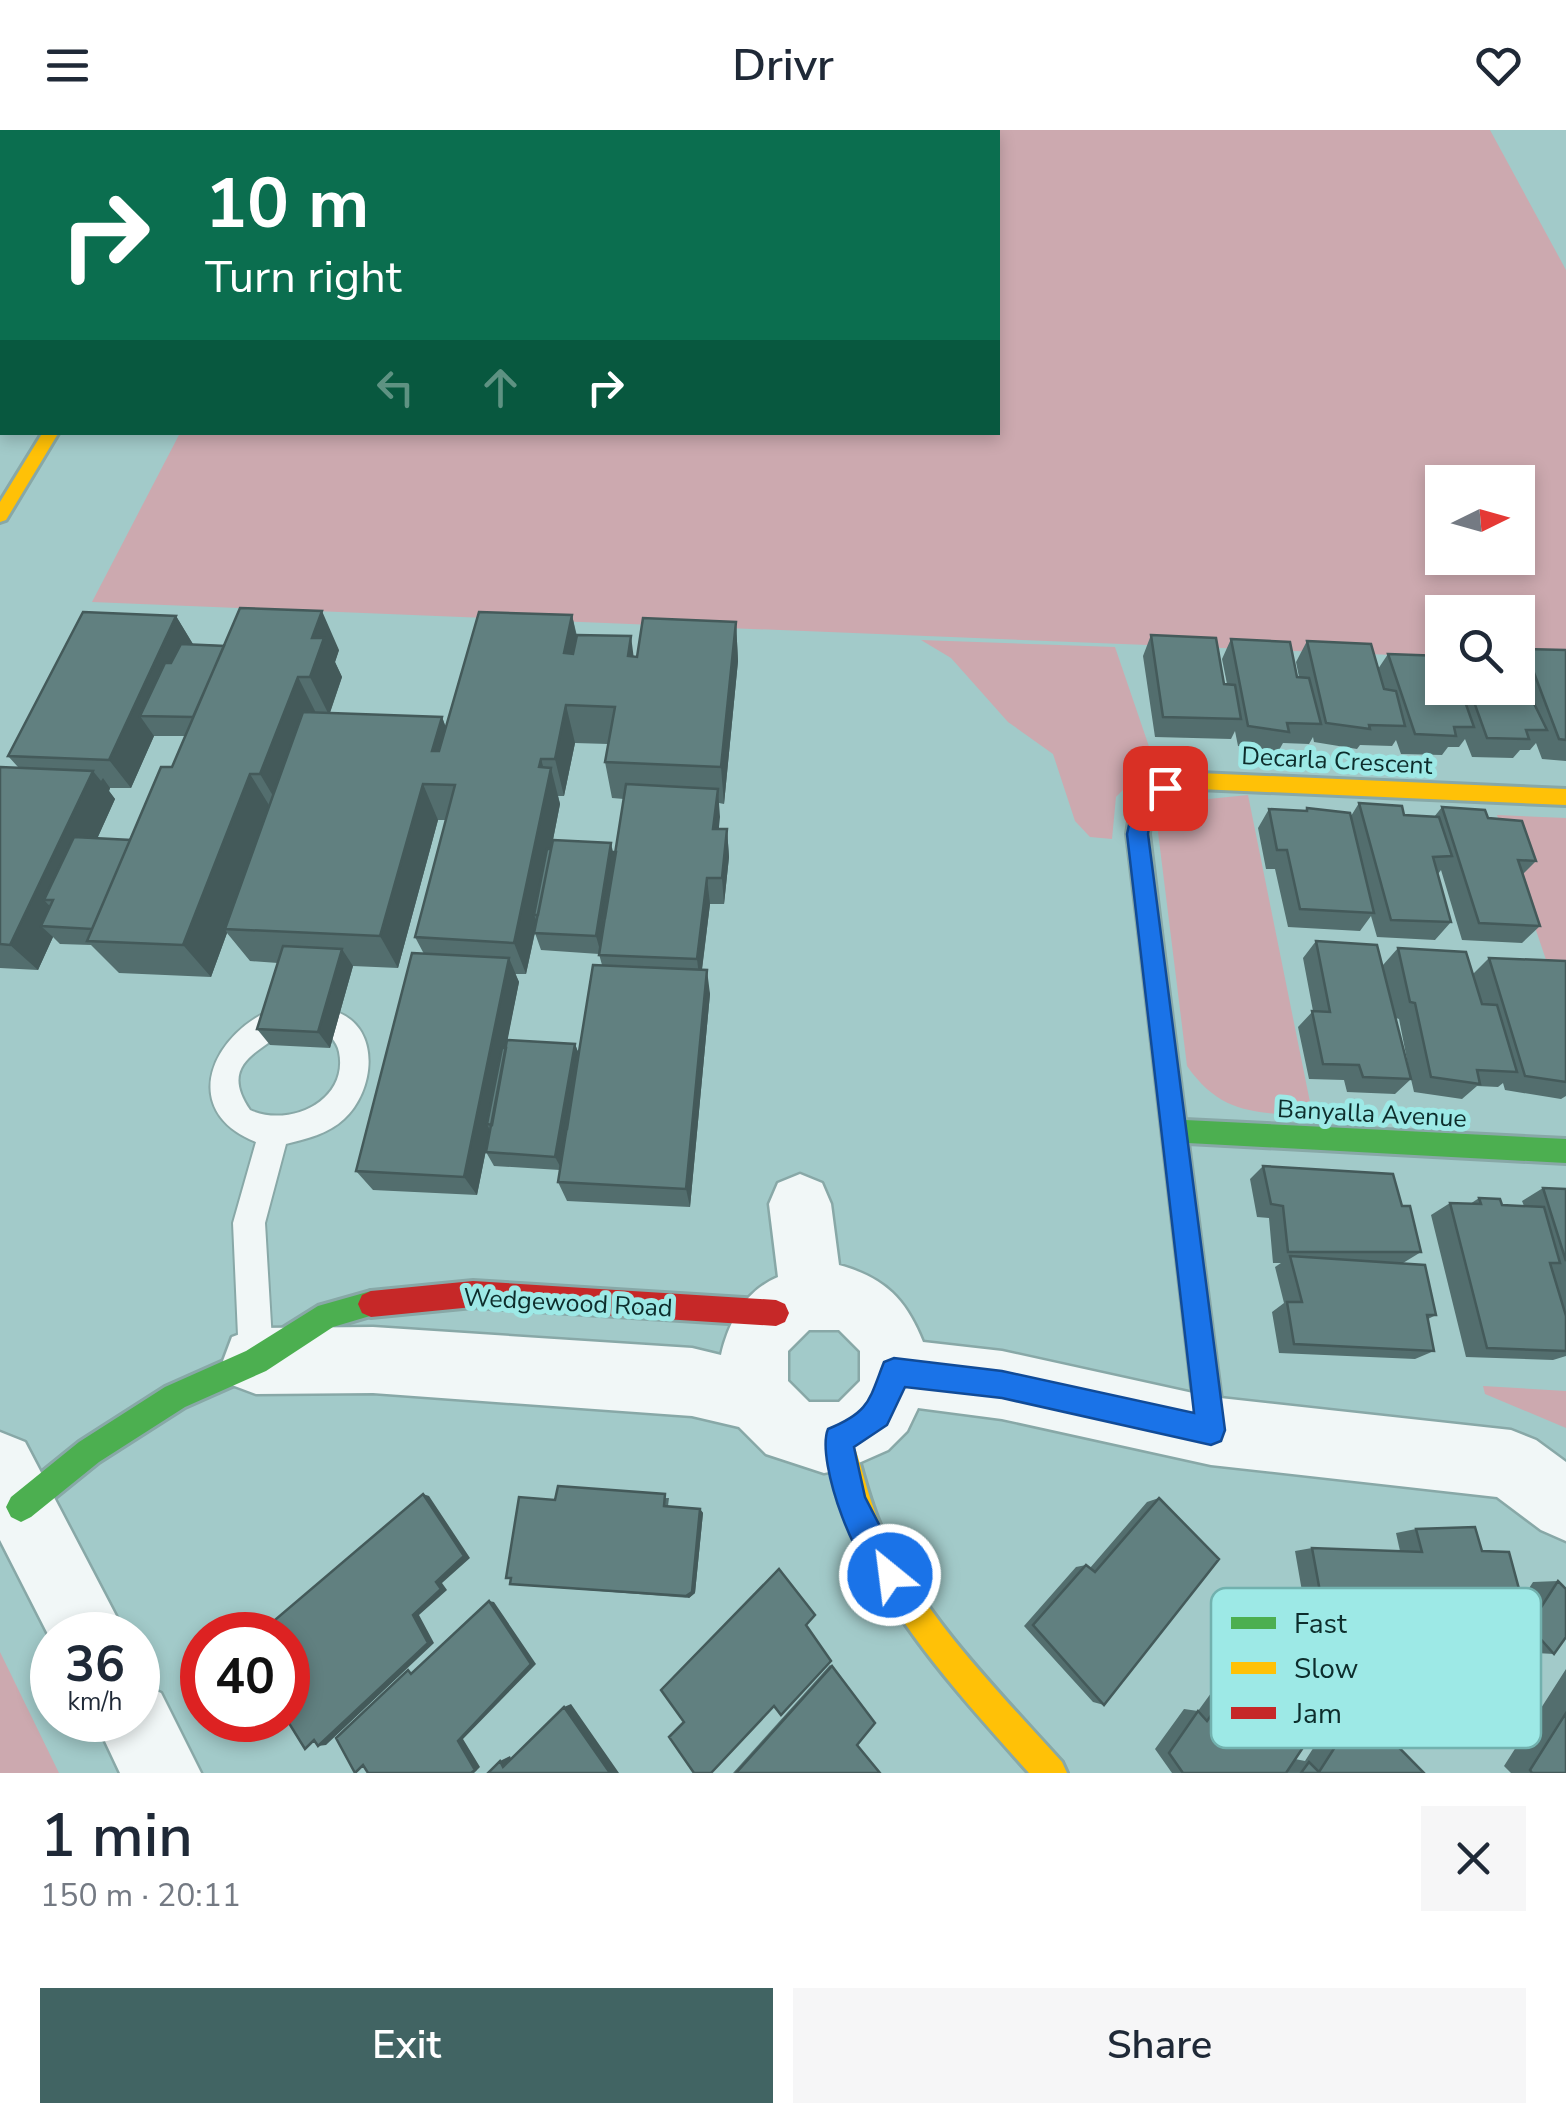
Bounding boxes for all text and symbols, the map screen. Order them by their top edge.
text: Drivr [732,35,834,96]
icon: menu [40,38,95,93]
icon: heart [1471,38,1526,93]
text: 10 m [205,156,369,252]
icon: right [40,170,170,300]
text: Turn right [205,247,402,308]
icon: left [368,360,423,415]
icon: ahead [473,360,528,415]
icon: right [578,360,633,415]
north arrow [1425,465,1535,575]
map controls [1425,465,1535,705]
button: search [1425,595,1535,705]
street label: Decarla Crescent [1241,739,1434,783]
pin [1123,746,1208,831]
icon: arrive [1138,761,1193,816]
street label: Banyalla Avenue [1276,1092,1468,1136]
street label: Wedgewood Road [462,1281,673,1325]
position arrow [838,1523,942,1627]
legend [1211,1588,1541,1748]
text: Fast [1294,1605,1347,1643]
speed limit sign: 40 [180,1612,310,1742]
text: 36 [65,1630,125,1699]
text: Slow [1294,1650,1358,1688]
text: km/h [67,1685,123,1719]
text: Jam [1293,1695,1342,1733]
text: 1 min [40,1795,193,1877]
button: close [1421,1806,1526,1911]
text: 150 m · 20:11 [40,1874,241,1917]
button: Exit [40,1988,773,2103]
button: Share [793,1988,1526,2103]

